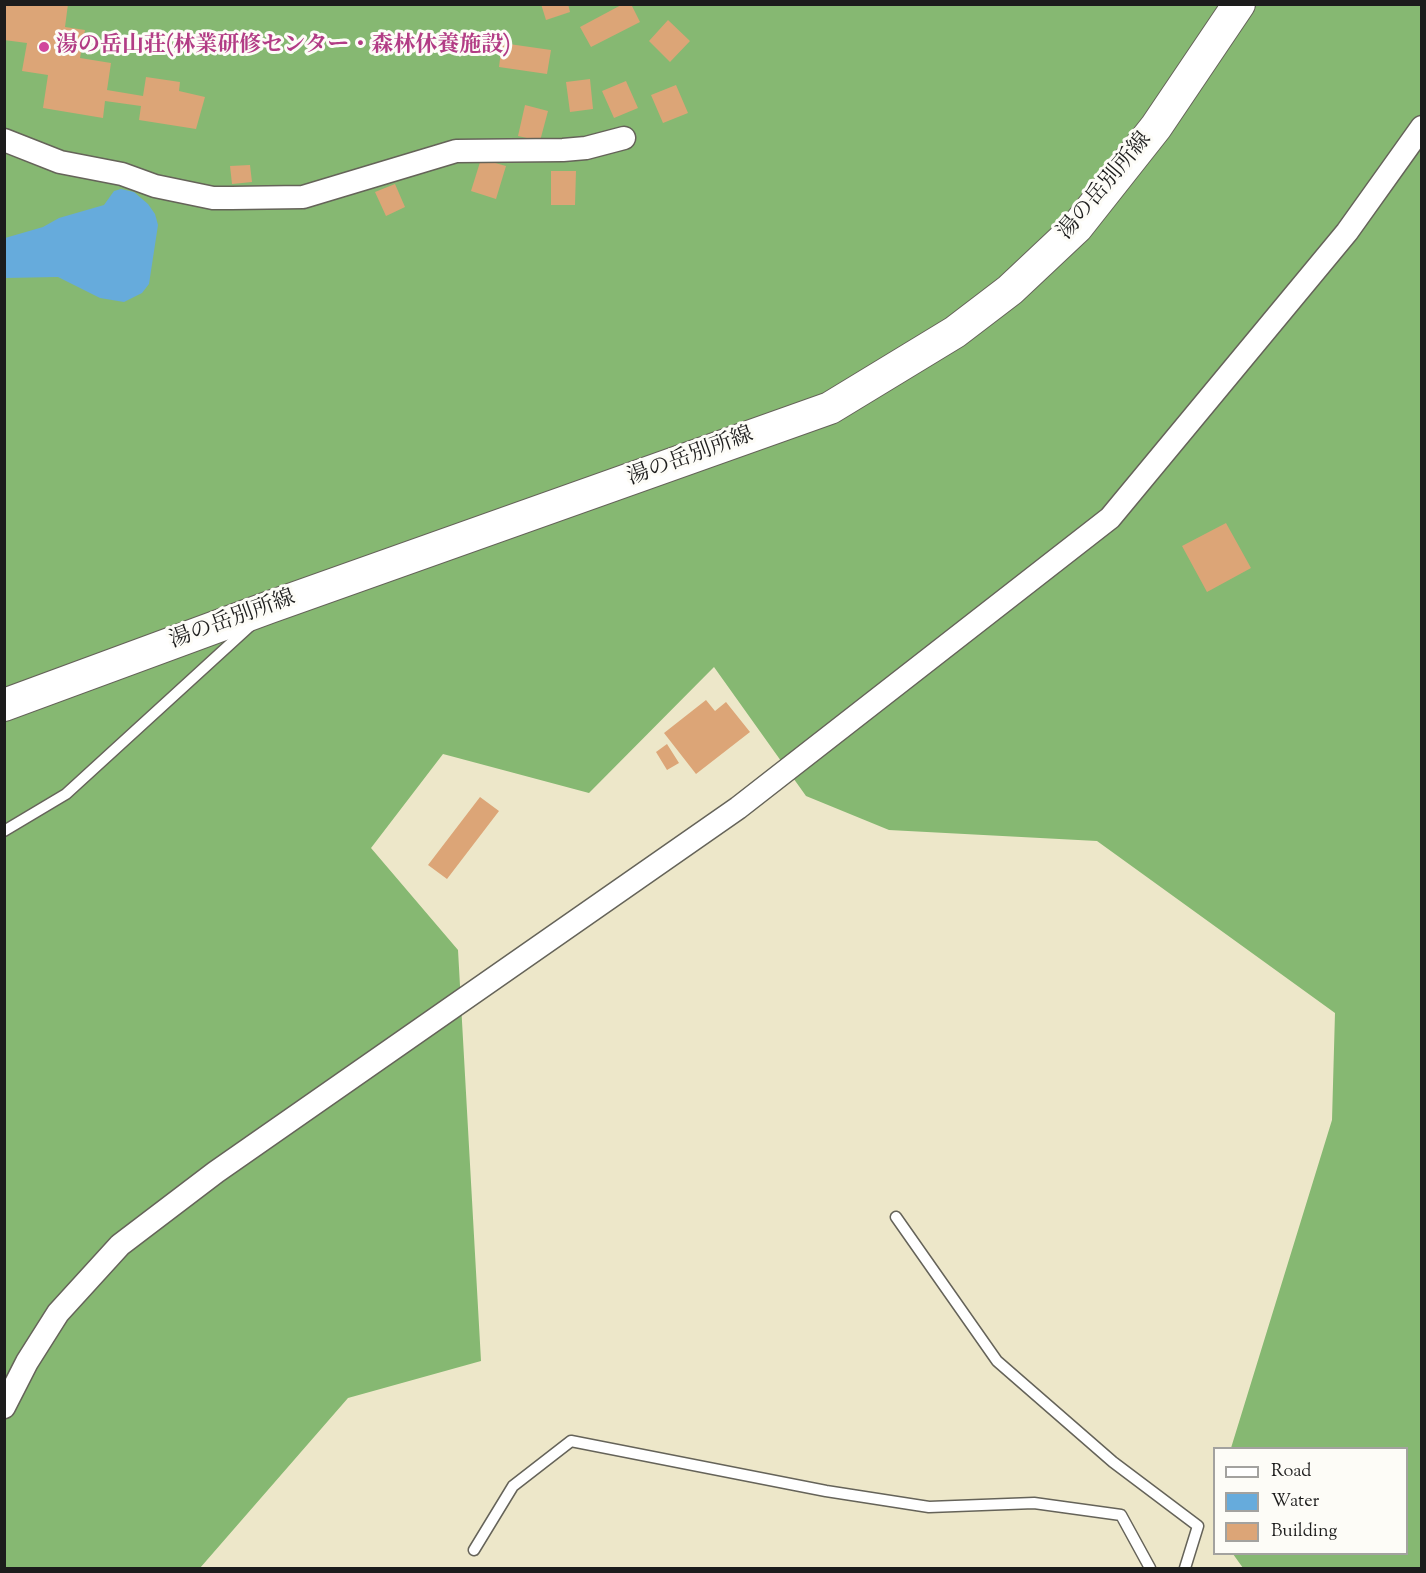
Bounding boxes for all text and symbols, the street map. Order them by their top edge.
place label: 湯の岳山荘(林業研修センター・森林休養施設) [56,34,510,60]
marker: 湯の岳山荘(林業研修センター・森林休養施設) [37,40,51,54]
street label: 湯の岳別所線 [1053,128,1159,246]
street label: 湯の岳別所線 [624,423,758,493]
street label: 湯の岳別所線 [166,586,300,656]
legend [1213,1447,1408,1555]
text: Road [1271,1459,1311,1485]
text: Water [1271,1489,1319,1515]
text: Building [1271,1519,1337,1545]

